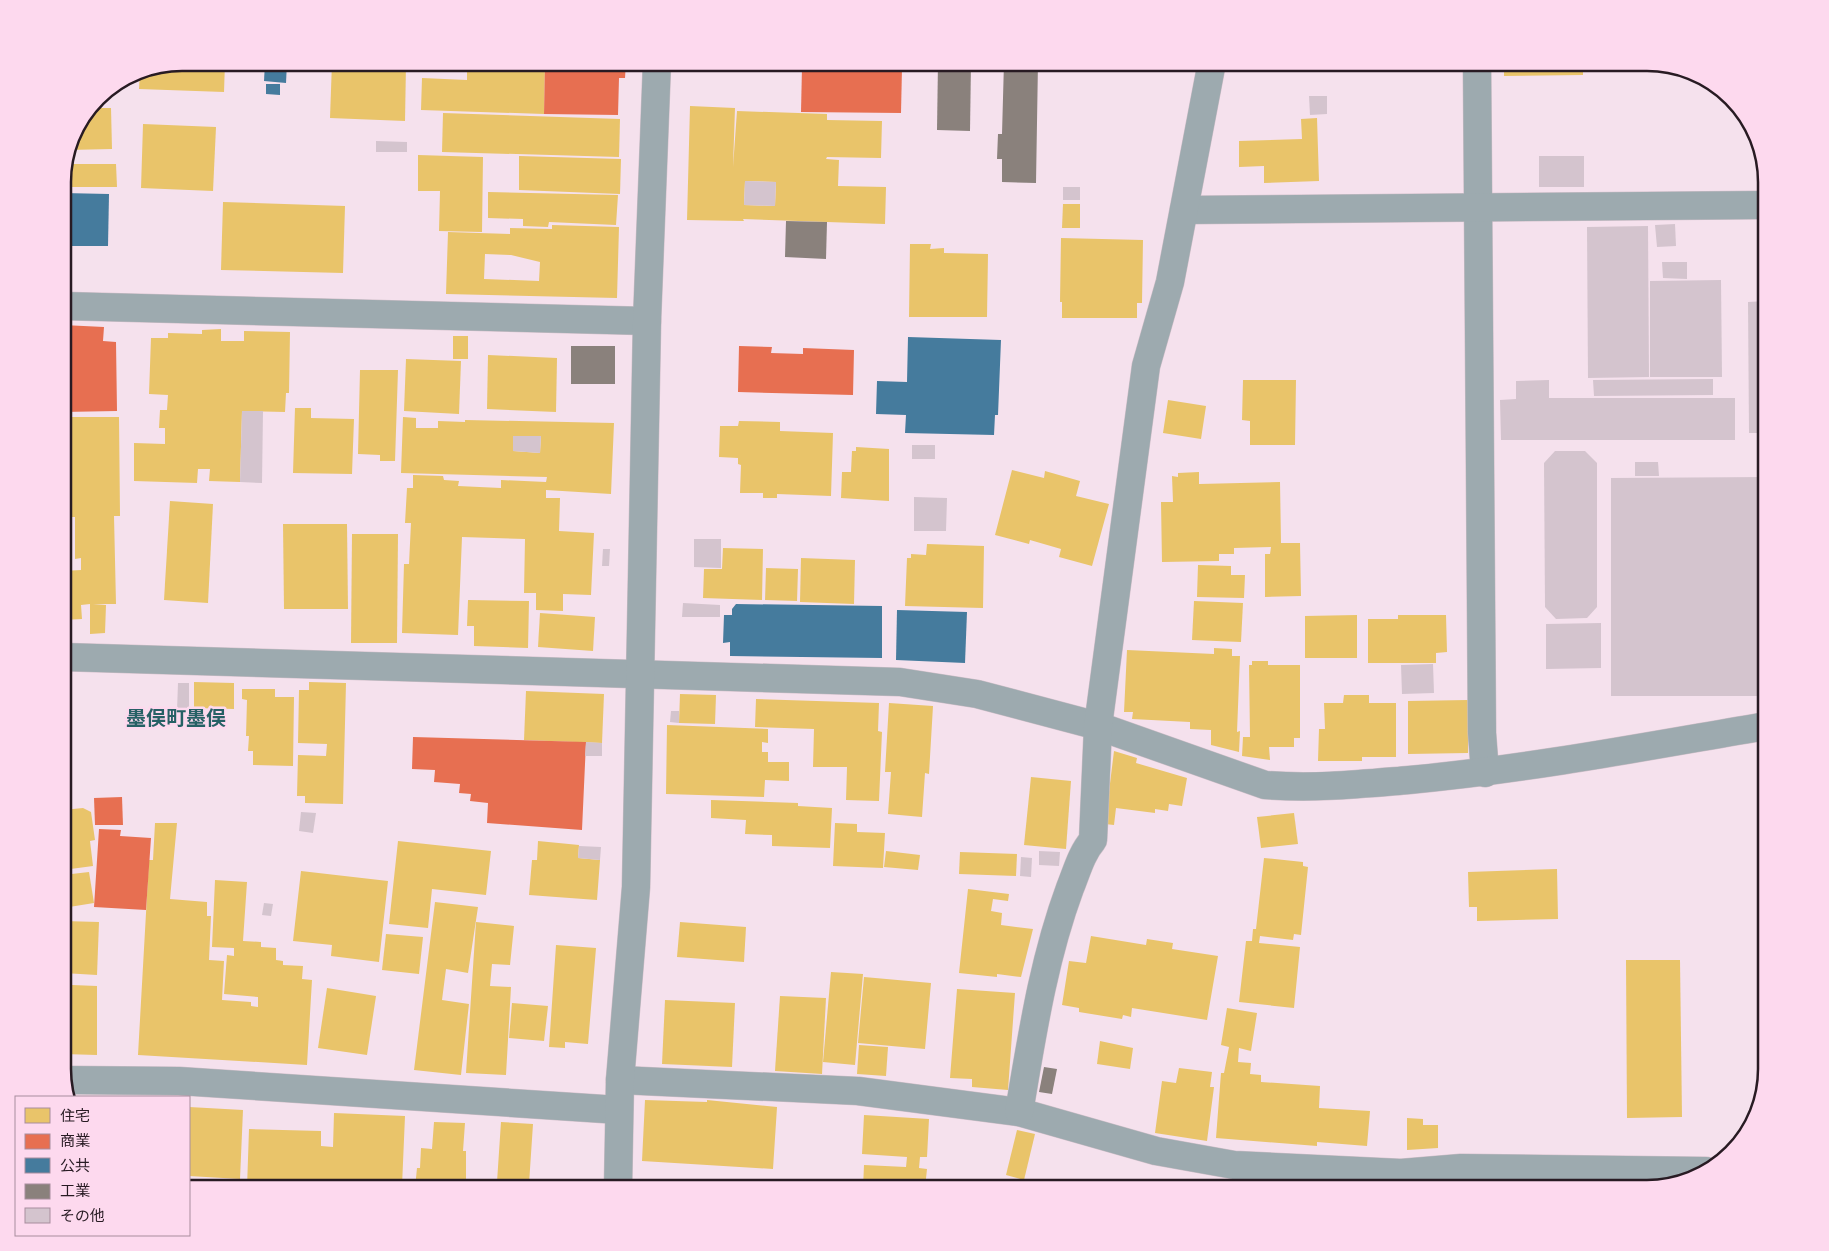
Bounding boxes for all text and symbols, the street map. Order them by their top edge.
district label: 墨俣町墨俣 [126,706,226,730]
legend [15,1096,190,1236]
text: 住宅 [60,1106,90,1125]
text: 商業 [60,1131,90,1150]
text: 公共 [60,1156,90,1175]
text: 工業 [60,1181,90,1200]
text: その他 [60,1206,105,1225]

